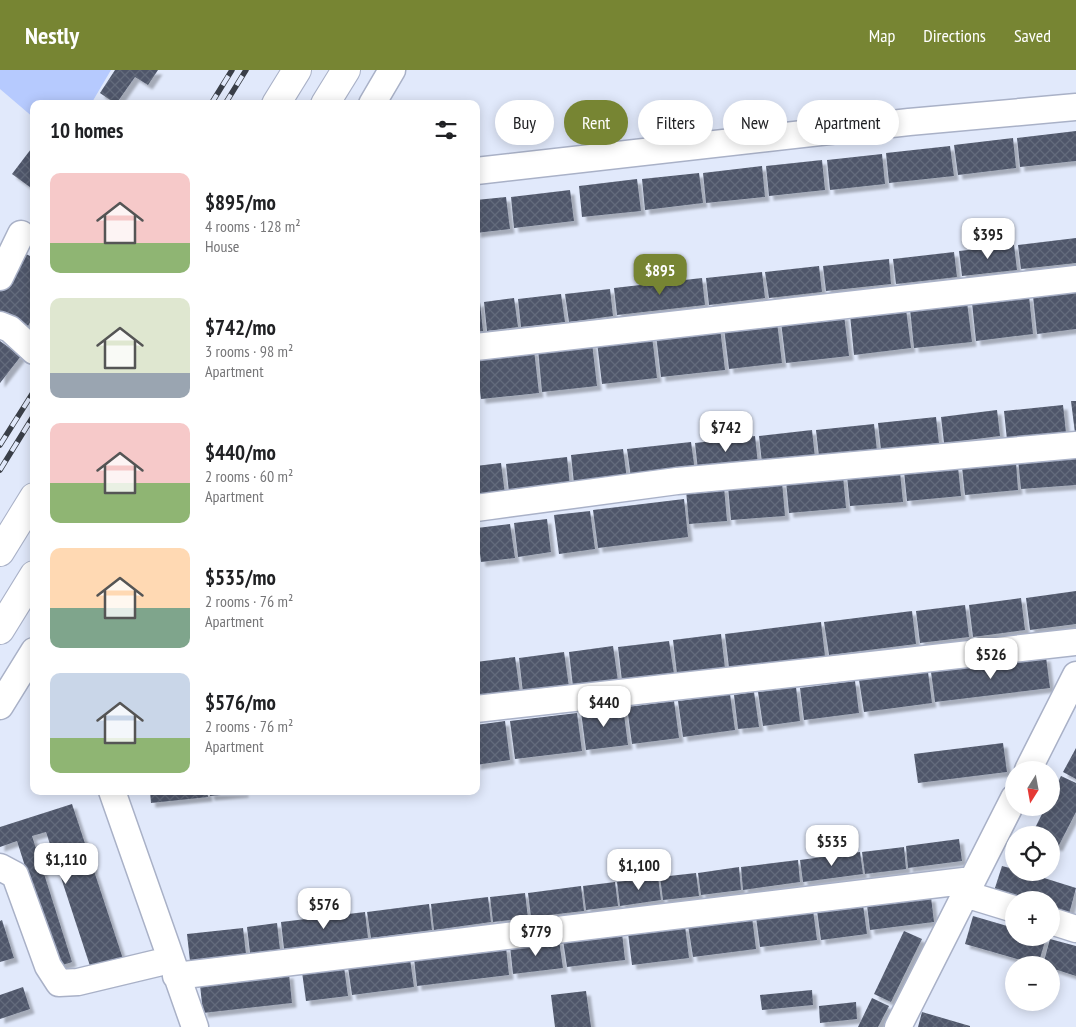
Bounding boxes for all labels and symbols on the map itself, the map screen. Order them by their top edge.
pin: $395 [958,218,1018,260]
pin: $895 [630,254,690,296]
pin: $742 [696,410,756,453]
pin: $526 [961,638,1021,680]
pin: $440 [574,686,634,728]
north arrow [1005,761,1060,816]
pin: $535 [802,824,862,867]
pin: $1,110 [25,842,107,885]
pin: $1,100 [598,848,680,891]
pin: $576 [294,888,354,930]
pin: $779 [506,914,566,957]

